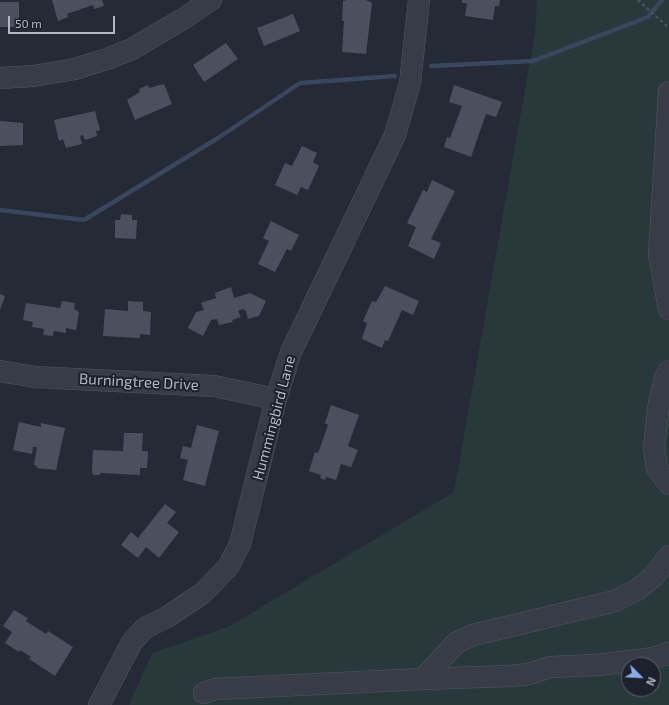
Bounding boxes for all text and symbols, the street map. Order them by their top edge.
scale bar [10,8,117,34]
text: 50 m [15,16,42,30]
street label: Hummingbird Lane [249,354,299,482]
street label: Burningtree Drive [79,370,199,394]
north arrow [621,657,661,697]
text: N [644,675,659,688]

